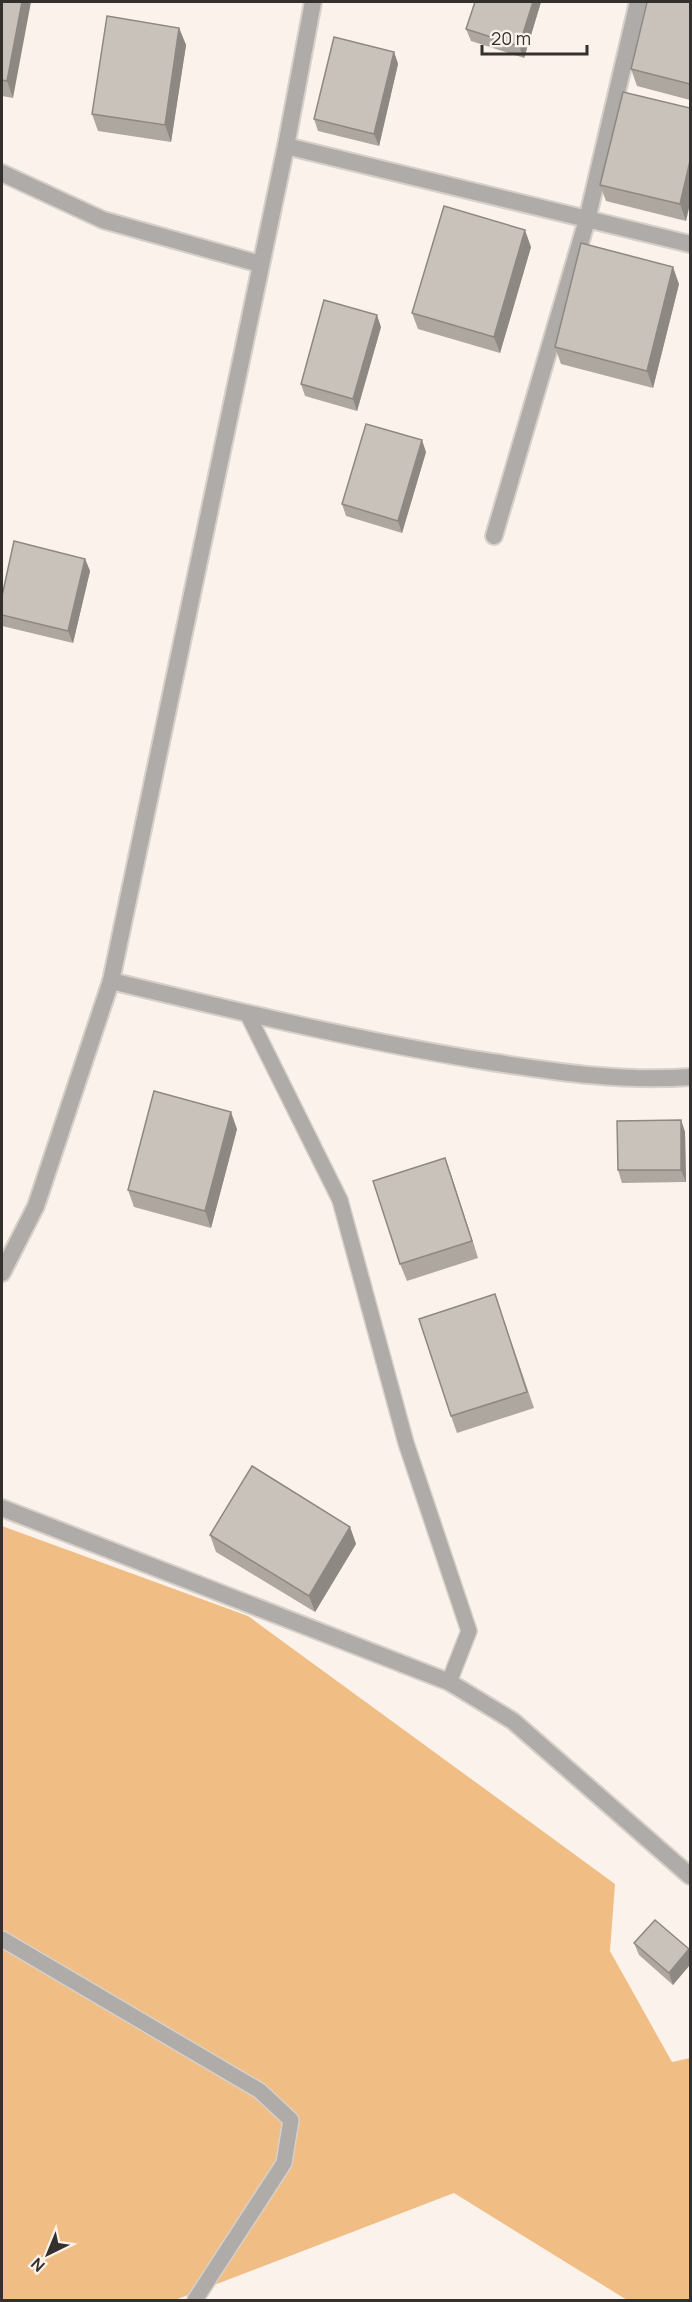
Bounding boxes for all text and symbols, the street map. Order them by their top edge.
scale bar [482,18,587,56]
text: 20 m [491,26,531,50]
north arrow [18,2224,78,2284]
text: N [26,2253,49,2277]

